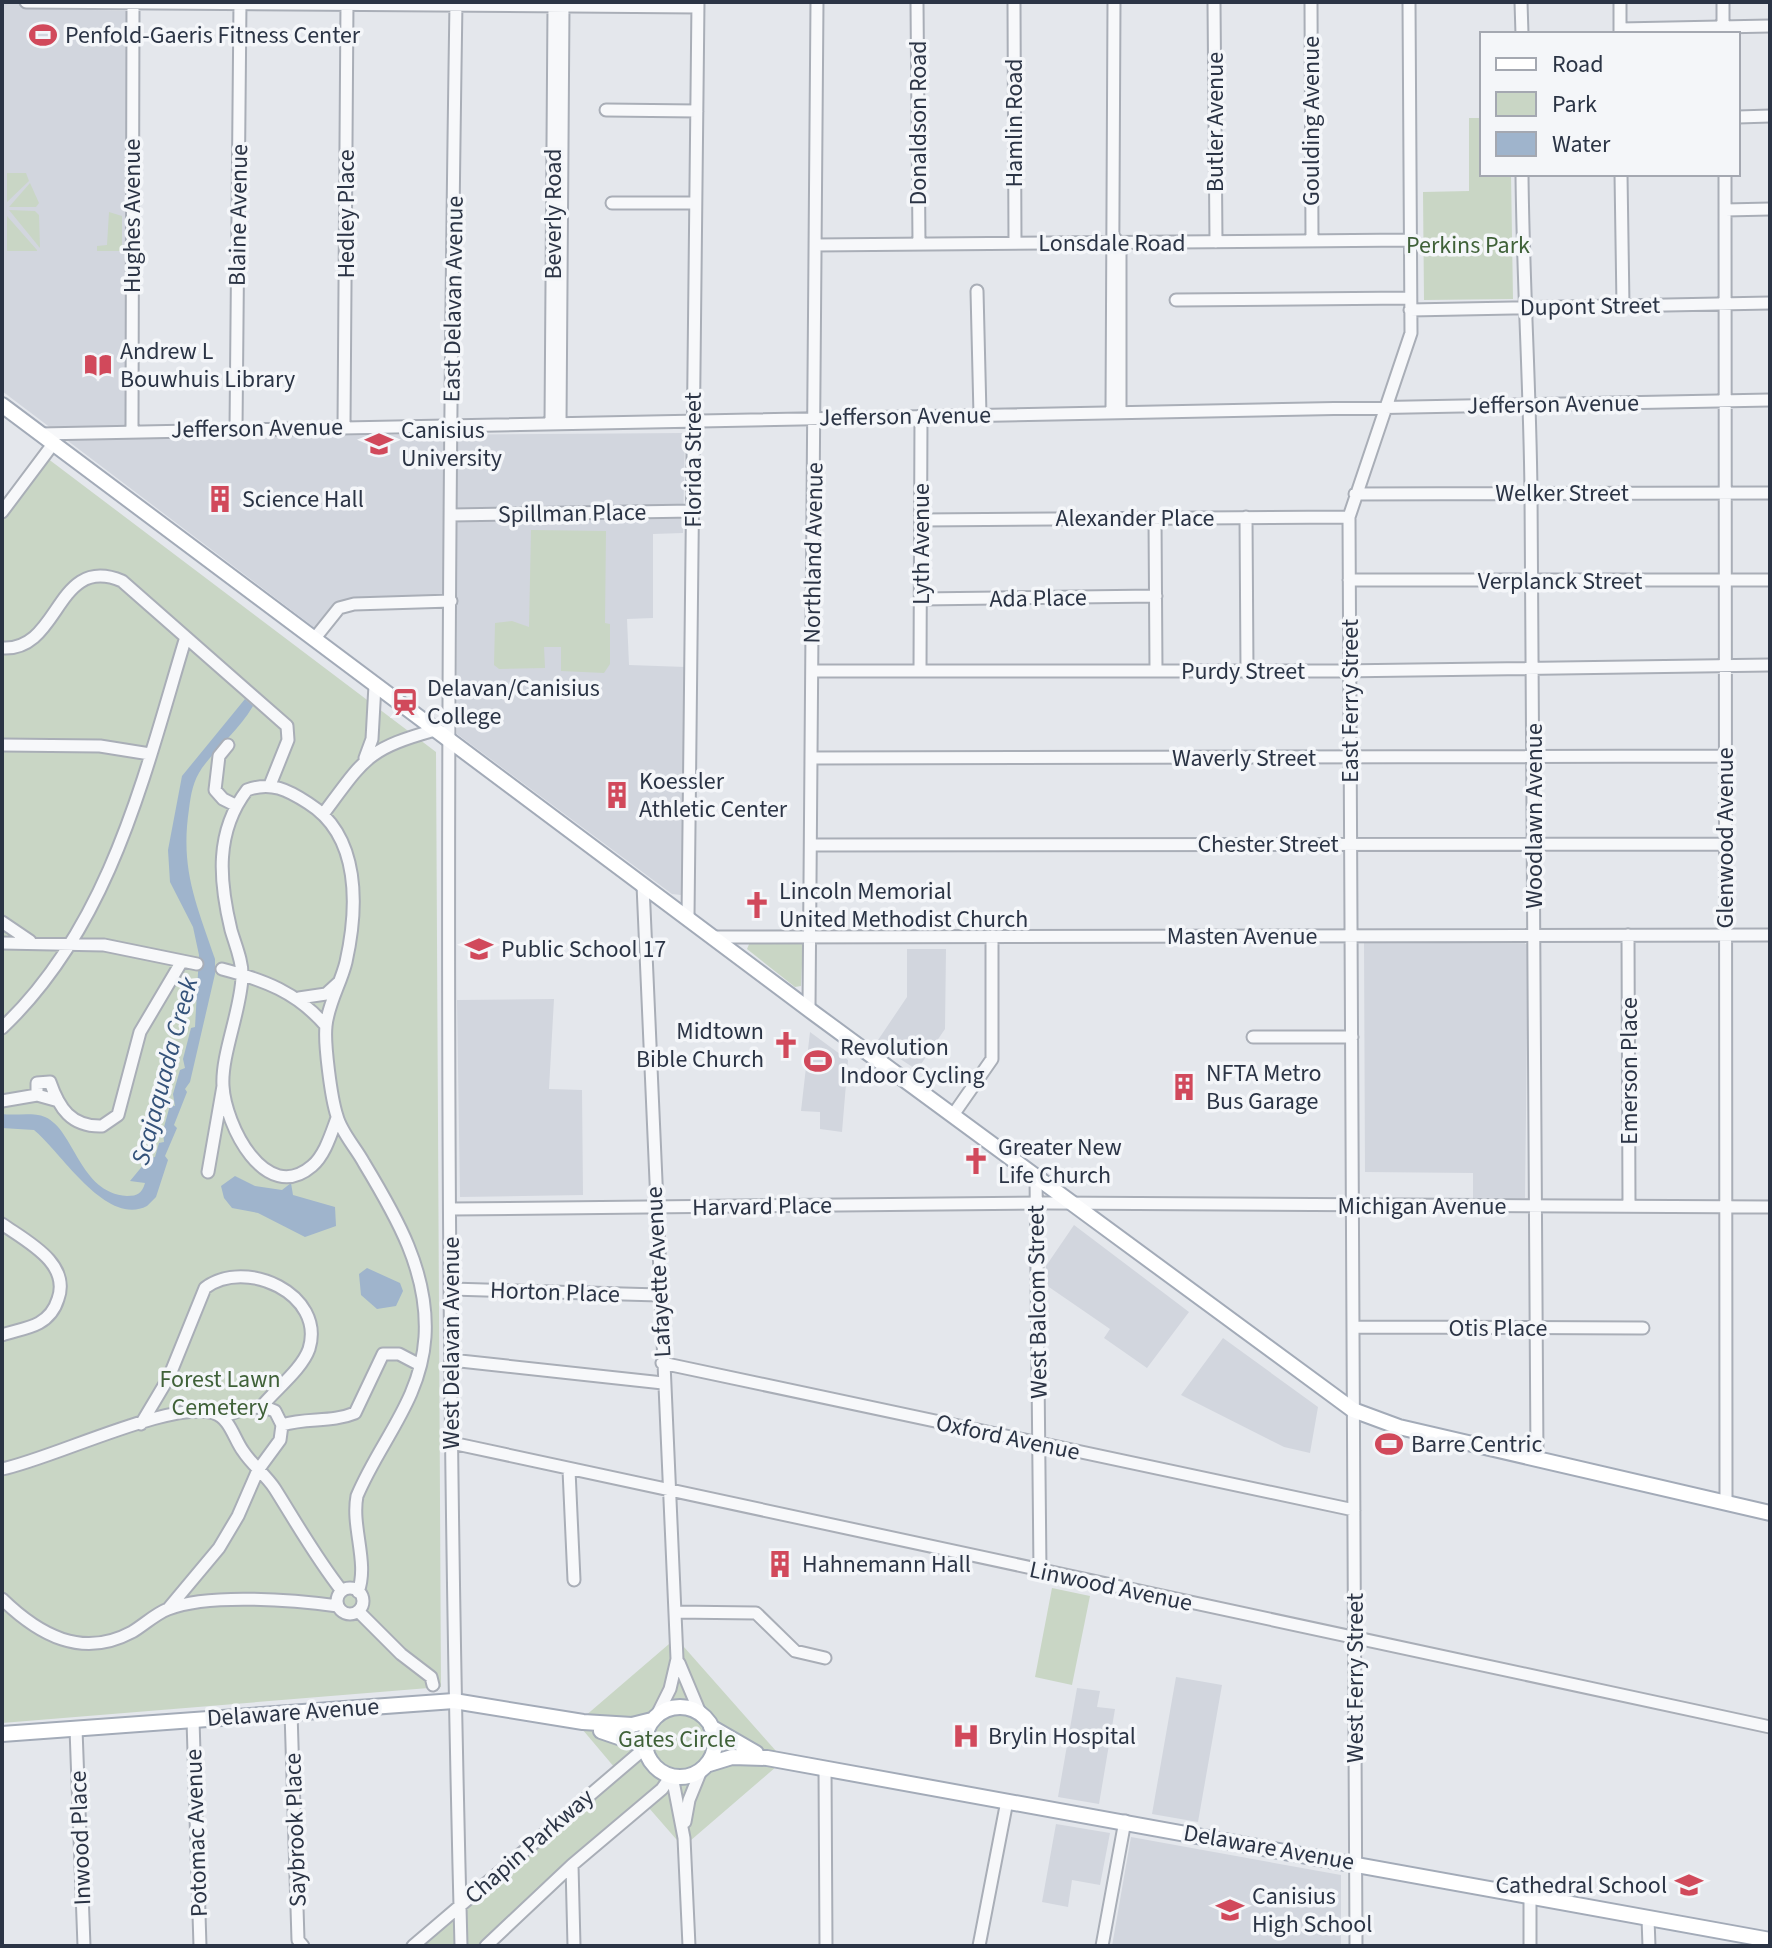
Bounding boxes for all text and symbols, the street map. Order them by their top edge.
place label: Penfold-Gaeris Fitness Center [65,18,361,53]
sports icon: Penfold-Gaeris Fitness Center [28,20,58,50]
legend [1480,32,1740,176]
street label: Goulding Avenue [1294,36,1329,206]
street label: Donaldson Road [901,41,936,205]
text: Road [1552,47,1604,82]
street label: Butler Avenue [1198,52,1233,192]
street label: Hamlin Road [997,58,1032,188]
text: Park [1552,87,1597,122]
text: Water [1552,127,1611,162]
street label: Hughes Avenue [115,139,150,293]
street label: Blaine Avenue [220,144,257,286]
street label: Beverly Road [536,148,571,280]
street label: Hedley Place [329,149,364,279]
street label: East Delavan Avenue [434,195,473,403]
street label: Lonsdale Road [1038,226,1186,261]
park label: Perkins Park [1406,228,1530,263]
street label: Dupont Street [1520,288,1660,325]
place label: Andrew L Bouwhuis Library [120,334,295,397]
library icon: Andrew L Bouwhuis Library [83,350,113,380]
street label: Jefferson Avenue [1467,386,1639,423]
street label: Florida Street [676,392,711,528]
street label: Jefferson Avenue [819,398,991,435]
street label: Jefferson Avenue [171,410,343,447]
place label: Canisius University [401,413,502,476]
school or university icon: Canisius University [364,429,394,459]
street label: Northland Avenue [794,462,833,644]
street label: Welker Street [1495,476,1629,511]
place label: Science Hall [242,482,364,517]
street label: Lyth Avenue [904,483,939,605]
building icon: Science Hall [205,484,235,514]
street label: Spillman Place [498,495,646,532]
street label: Alexander Place [1055,501,1215,536]
street label: Verplanck Street [1478,564,1642,599]
street label: Ada Place [989,580,1087,617]
street label: East Ferry Street [1333,619,1368,783]
street label: Purdy Street [1181,654,1305,689]
place label: Delavan/Canisius College [427,671,600,734]
station icon: Delavan/Canisius College [390,687,420,717]
street label: Woodlawn Avenue [1517,723,1552,909]
street label: Waverly Street [1172,741,1316,776]
street label: Glenwood Avenue [1708,747,1743,929]
place label: Koessler Athletic Center [639,764,788,827]
building icon: Koessler Athletic Center [602,780,632,810]
street label: Chester Street [1197,827,1339,862]
place label: Lincoln Memorial United Methodist Church [779,874,1028,937]
church icon: Lincoln Memorial United Methodist Church [742,890,772,920]
street label: Masten Avenue [1167,919,1317,954]
place label: Public School 17 [501,932,666,967]
school or university icon: Public School 17 [464,934,494,964]
water label: Scajaquada Creek [122,973,207,1169]
street label: Emerson Place [1612,997,1647,1145]
place label: Midtown Bible Church [636,1014,764,1077]
church icon: Midtown Bible Church [771,1030,801,1060]
place label: Revolution Indoor Cycling [840,1030,985,1093]
sports icon: Revolution Indoor Cycling [803,1046,833,1076]
place label: NFTA Metro Bus Garage [1206,1056,1321,1119]
building icon: NFTA Metro Bus Garage [1169,1072,1199,1102]
place label: Greater New Life Church [998,1130,1122,1193]
church icon: Greater New Life Church [961,1146,991,1176]
street label: Lafayette Avenue [637,1186,680,1358]
street label: Harvard Place [692,1188,832,1225]
street label: Michigan Avenue [1338,1189,1506,1224]
street label: West Balcom Street [1018,1205,1057,1399]
street label: West Delavan Avenue [434,1237,469,1449]
street label: Horton Place [489,1273,620,1312]
street label: Otis Place [1449,1311,1547,1346]
park label: Forest Lawn Cemetery [159,1362,281,1425]
street label: Oxford Avenue [933,1405,1083,1470]
place label: Barre Centric [1411,1427,1542,1462]
sports icon: Barre Centric [1374,1429,1404,1459]
place label: Hahnemann Hall [802,1547,971,1582]
building icon: Hahnemann Hall [765,1549,795,1579]
street label: Linwood Avenue [1026,1552,1196,1621]
street label: West Ferry Street [1338,1593,1373,1763]
street label: Delaware Avenue [206,1689,380,1736]
place label: Brylin Hospital [988,1719,1136,1754]
hospital icon: Brylin Hospital [951,1721,981,1751]
park label: Gates Circle [618,1722,736,1757]
street label: Potomac Avenue [176,1748,217,1918]
street label: Saybrook Place [275,1752,316,1908]
street label: Inwood Place [61,1770,100,1906]
street label: Chapin Parkway [457,1780,602,1912]
street label: Delaware Avenue [1181,1815,1357,1880]
place label: Cathedral School [1495,1868,1667,1903]
school or university icon: Cathedral School [1674,1870,1704,1900]
place label: Canisius High School [1252,1879,1372,1942]
school or university icon: Canisius High School [1215,1895,1245,1925]

